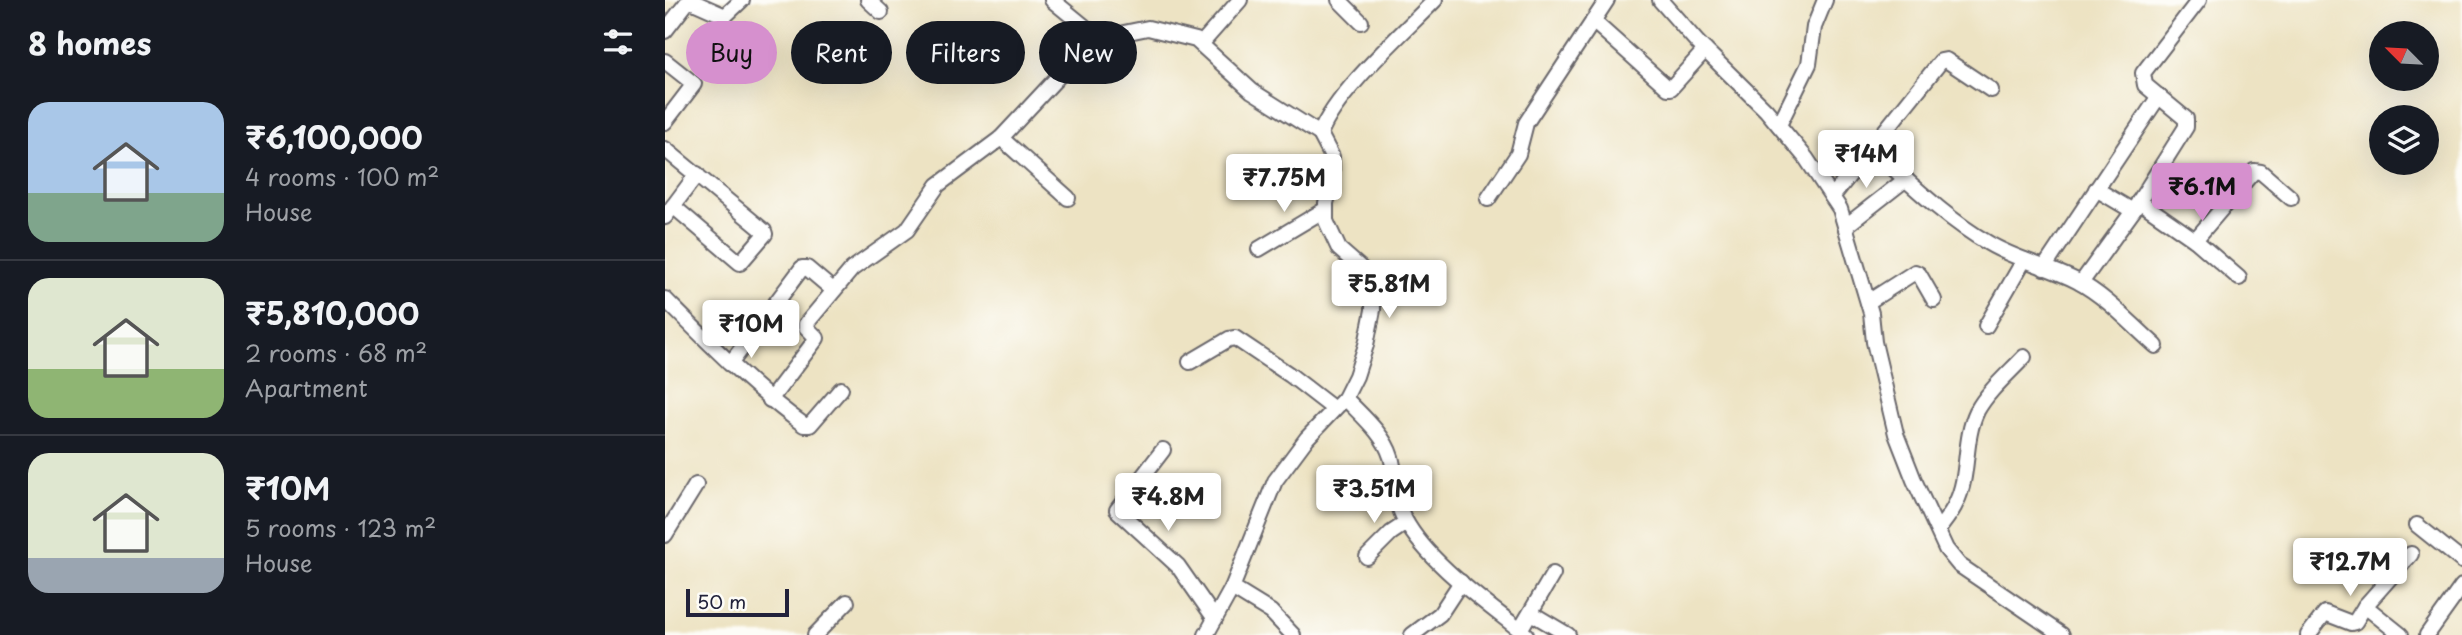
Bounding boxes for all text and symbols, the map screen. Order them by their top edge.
text: 8 homes [28,20,151,65]
chip: Buy [686,21,777,84]
chip: Rent [791,21,892,84]
chip: Filters [906,21,1025,84]
chip: New [1039,21,1137,84]
north arrow [2369,21,2439,91]
map controls [2369,21,2439,175]
icon: filters [599,23,637,61]
button: layers [2369,105,2439,175]
text: ₹6,100,000 [245,114,423,159]
icon: home [84,130,168,214]
pin: ₹14M [1825,130,1907,190]
text: ₹14M [1834,135,1898,170]
pin: ₹7.75M [1227,154,1341,214]
text: 4 rooms · 100 m² [245,159,439,194]
text: ₹7.75M [1242,159,1326,194]
pin: ₹6.1M [2153,164,2251,223]
text: ₹6.1M [2168,168,2236,203]
text: House [245,194,312,229]
pin: ₹5.81M [1332,260,1446,320]
text: ₹5.81M [1348,265,1430,300]
text: ₹5,810,000 [245,290,420,335]
pin: ₹10M [710,300,792,360]
text: ₹10M [718,305,784,340]
icon: home [84,306,168,390]
text: 2 rooms · 68 m² [245,335,427,370]
text: Apartment [245,370,368,405]
text: ₹10M [245,465,330,510]
pin: ₹3.51M [1317,466,1431,525]
text: ₹3.51M [1332,470,1416,505]
pin: ₹4.8M [1119,474,1217,533]
text: ₹4.8M [1131,478,1205,513]
icon: home [84,481,168,565]
text: 5 rooms · 123 m² [245,510,436,545]
pin: ₹12.7M [2293,538,2407,598]
text: ₹12.7M [2309,543,2391,578]
text: House [245,545,312,580]
scale bar [686,586,789,618]
text: 50 m [697,587,746,615]

